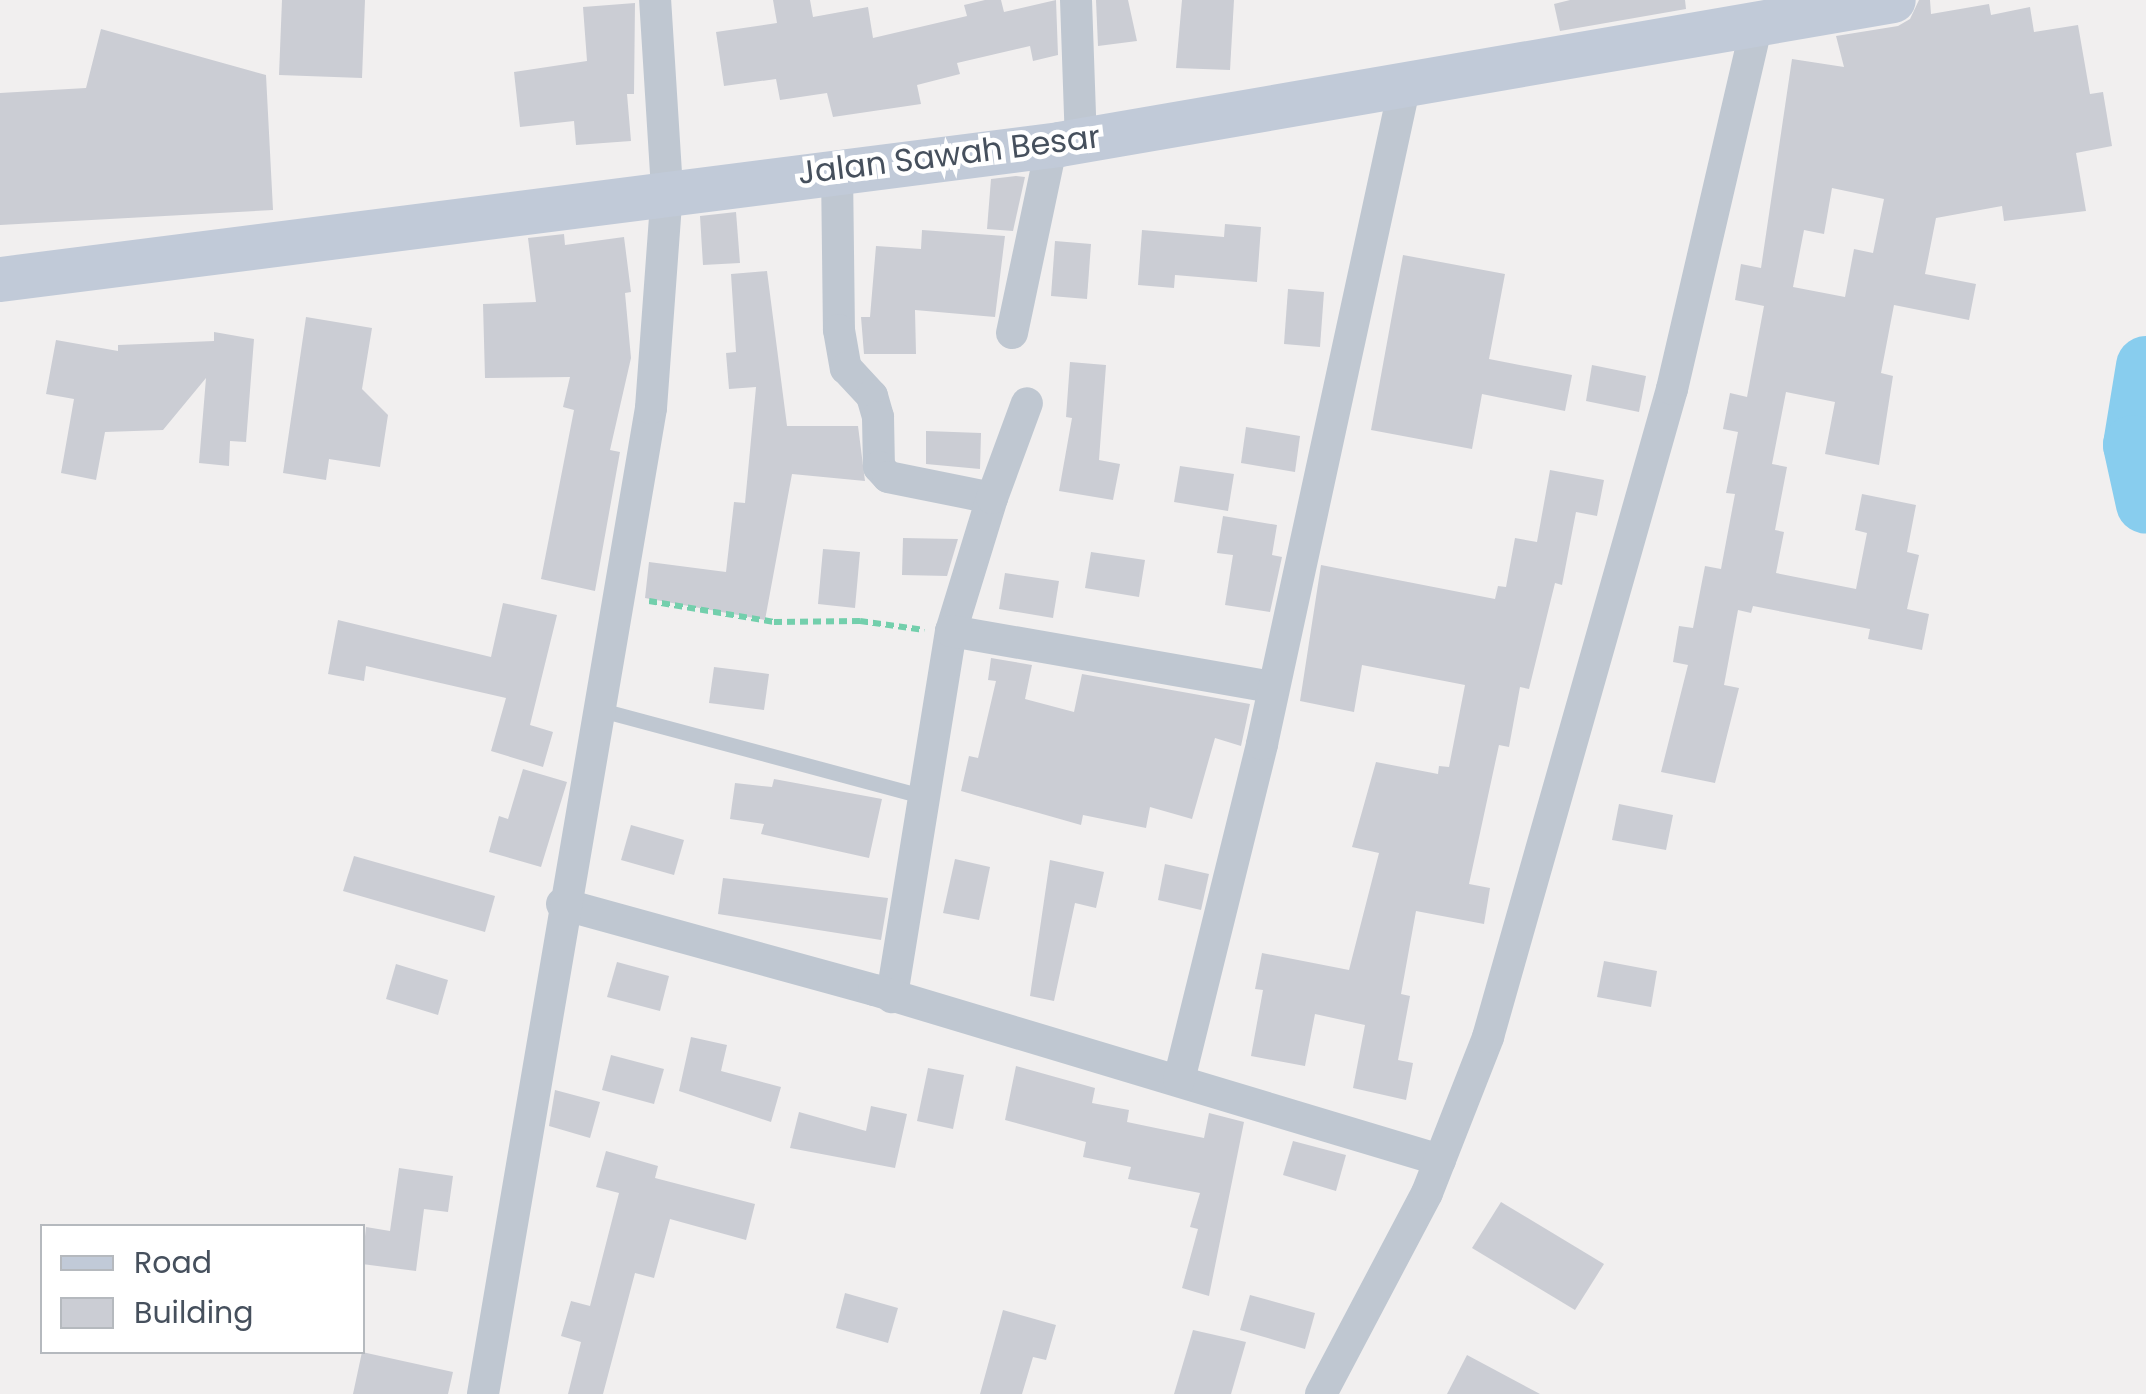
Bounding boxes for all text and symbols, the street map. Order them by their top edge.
street label: Jalan Sawah Besar [796,117,1102,193]
legend [40,1224,365,1354]
text: Road [134,1241,212,1284]
text: Building [134,1291,254,1334]

